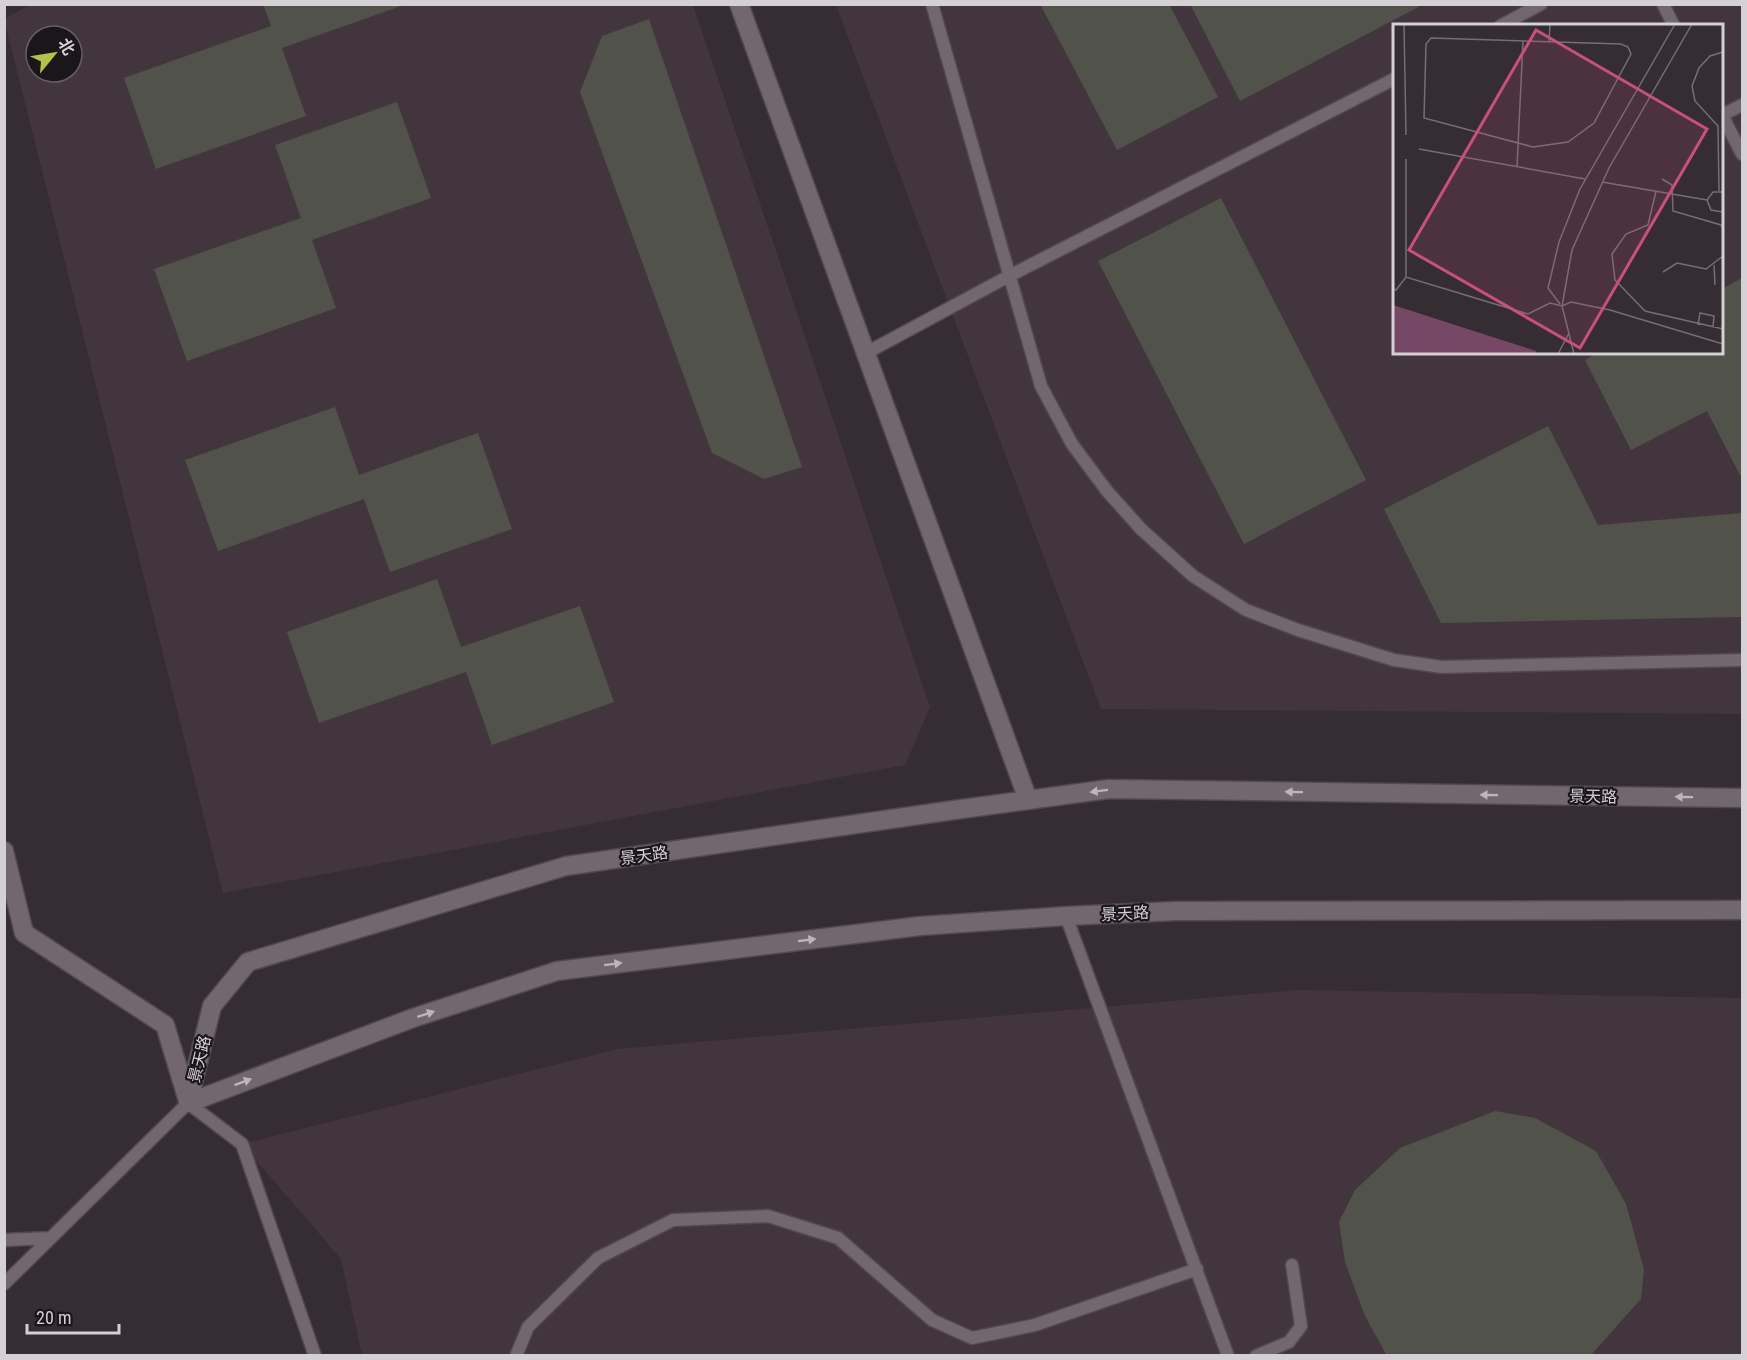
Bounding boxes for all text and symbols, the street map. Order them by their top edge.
north arrow [24,24,84,84]
inset map [1393,24,1723,354]
text: 北 [54,35,79,58]
one-way arrow [1090,786,1109,795]
one-way arrow [1285,787,1304,797]
street label: 景天路 [1569,787,1617,806]
one-way arrow [1480,790,1499,799]
one-way arrow [1675,792,1694,802]
street label: 景天路 [619,843,669,868]
street label: 景天路 [1101,903,1149,924]
one-way arrow [797,936,816,945]
one-way arrow [604,960,623,969]
one-way arrow [417,1009,435,1018]
street label: 景天路 [184,1034,215,1085]
one-way arrow [234,1077,252,1086]
scale bar [27,1297,118,1335]
text: 20 m [36,1307,71,1328]

